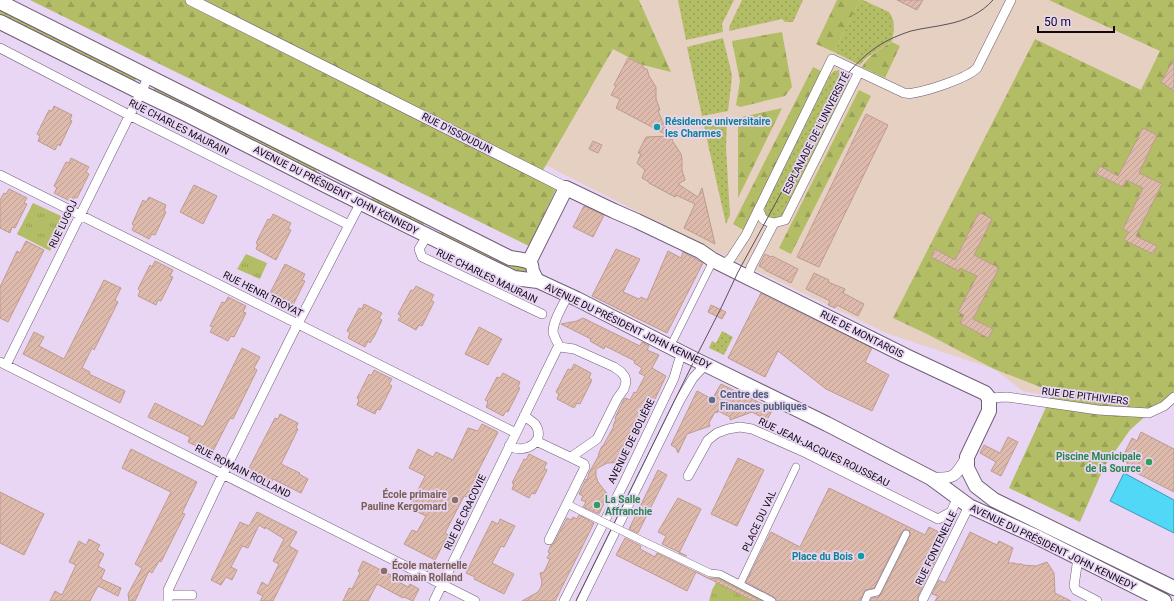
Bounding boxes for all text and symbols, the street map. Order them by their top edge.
scale bar [1038,8,1114,34]
text: 50 m [1044,15,1071,29]
street label: ESPLANADE DE L'UNIVERSITÉ [780,70,852,196]
street label: RUE CHARLES MAURAIN [127,97,231,157]
street label: RUE D'ISSOUDUN [420,111,494,155]
place label: Résidence universitaire les Charmes [665,116,771,139]
marker: Résidence universitaire les Charmes [652,122,662,132]
street label: AVENUE DU PRÉSIDENT JOHN KENNEDY [252,143,421,236]
street label: RUE LUGOJ [47,198,79,250]
street label: RUE CHARLES MAURAIN [435,247,539,305]
street label: RUE HENRI TROYAT [221,269,305,319]
street label: AVENUE DU PRÉSIDENT JOHN KENNEDY [543,280,713,371]
street label: RUE DE MONTARGIS [819,308,905,360]
street label: RUE DE PITHIVIERS [1041,385,1129,407]
place label: Centre des Finances publiques [720,389,807,412]
marker: Centre des Finances publiques [707,395,717,405]
street label: AVENUE DE BOLIÈRE [605,396,657,485]
street label: RUE JEAN-JACQUES ROUSSEAU [757,415,891,489]
street label: RUE ROMAIN ROLLAND [193,442,293,500]
place label: Piscine Municipale de la Source [1056,451,1142,474]
marker: Piscine Municipale de la Source [1144,457,1154,467]
street label: RUE DE CRACOVIE [442,472,488,552]
place label: École primaire Pauline Kergomard [361,488,448,512]
street label: PLACE DU VAL [740,488,778,553]
place label: La Salle Affranchie [605,494,653,517]
marker: École primaire Pauline Kergomard [450,495,460,505]
marker: La Salle Affranchie [592,500,602,510]
street label: AVENUE DU PRÉSIDENT JOHN KENNEDY [968,501,1138,592]
street label: RUE FONTENELLE [913,509,959,587]
place label: Place du Bois [792,551,853,562]
marker: Place du Bois [856,551,866,561]
place label: École maternelle Romain Rolland [392,559,468,583]
marker: École maternelle Romain Rolland [379,566,389,576]

